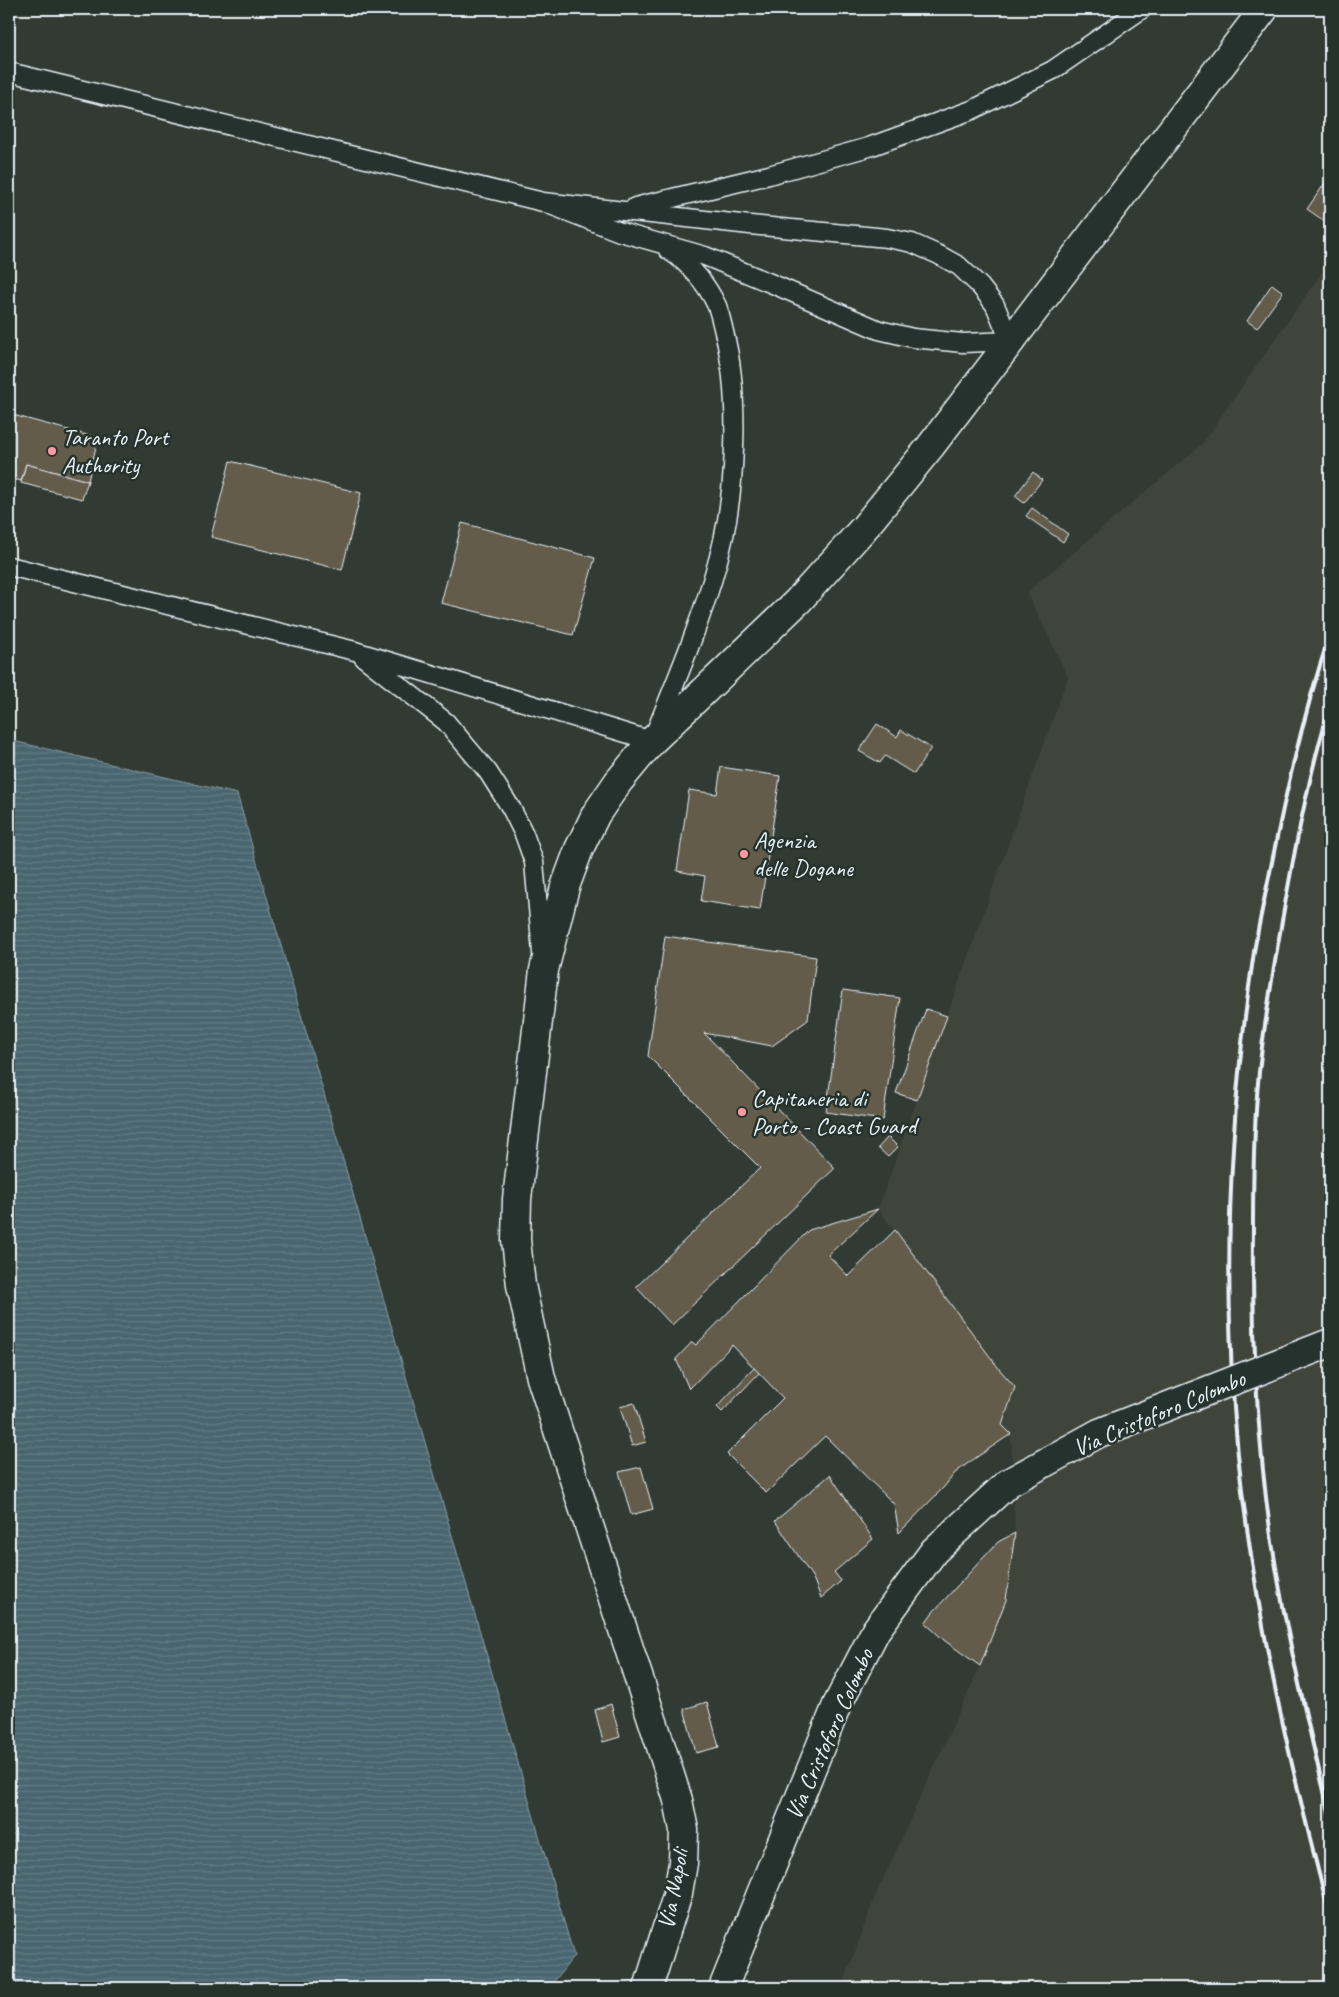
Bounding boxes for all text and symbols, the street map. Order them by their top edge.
place label: Taranto Port Authority [62,422,170,480]
marker: Taranto Port Authority [46,445,58,457]
place label: Agenzia delle Dogane [754,825,855,883]
marker: Agenzia delle Dogane [738,848,750,860]
place label: Capitaneria di Porto - Coast Guard [752,1083,920,1141]
marker: Capitaneria di Porto - Coast Guard [736,1106,748,1118]
street label: Via Cristoforo Colombo [1068,1363,1251,1463]
street label: Via Cristoforo Colombo [778,1642,881,1824]
street label: Via Napoli [651,1844,696,1932]

